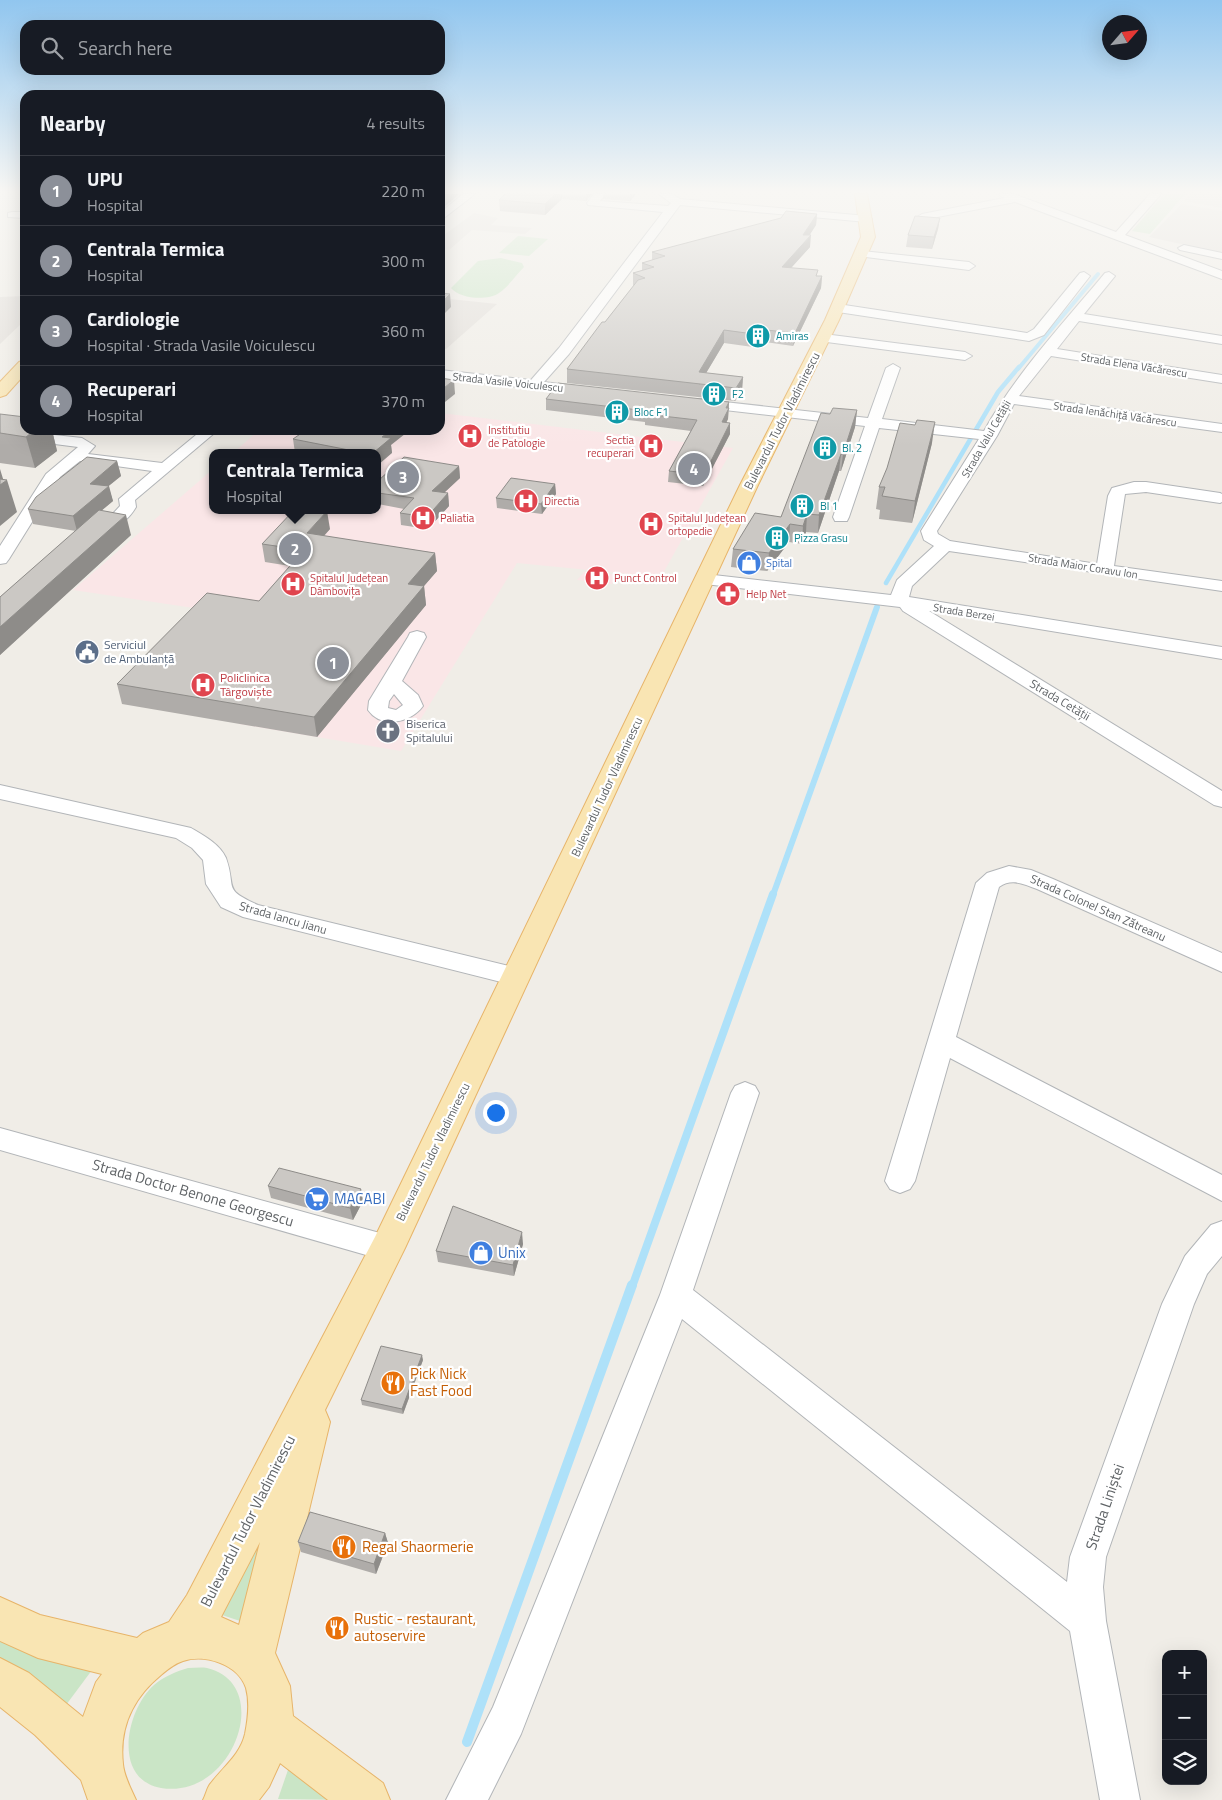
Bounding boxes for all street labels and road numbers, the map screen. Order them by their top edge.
street label: Bulevardul Tudor Vladimirescu [739,349,825,493]
street label: Strada Elena Văcărescu [1080,349,1189,381]
street label: Strada Vasile Voiculescu [452,368,564,396]
street label: Strada Valul Cetății [957,397,1015,481]
street label: Strada Ienăchiță Văcărescu [1052,397,1178,431]
street label: Strada Maior Coravu Ion [1027,549,1139,583]
street label: Strada Berzei [932,599,996,625]
street label: Strada Cetății [1026,674,1094,725]
street label: Bulevardul Tudor Vladimirescu [566,714,647,860]
street label: Strada Colonel Stan Zătreanu [1027,869,1169,946]
street label: Strada Iancu Jianu [237,896,329,939]
street label: Bulevardul Tudor Vladimirescu [391,1079,474,1224]
street label: Strada Doctor Benone Georgescu [90,1153,297,1232]
street label: Bulevardul Tudor Vladimirescu [194,1431,301,1611]
street label: Strada Liniștei [1079,1461,1130,1553]

